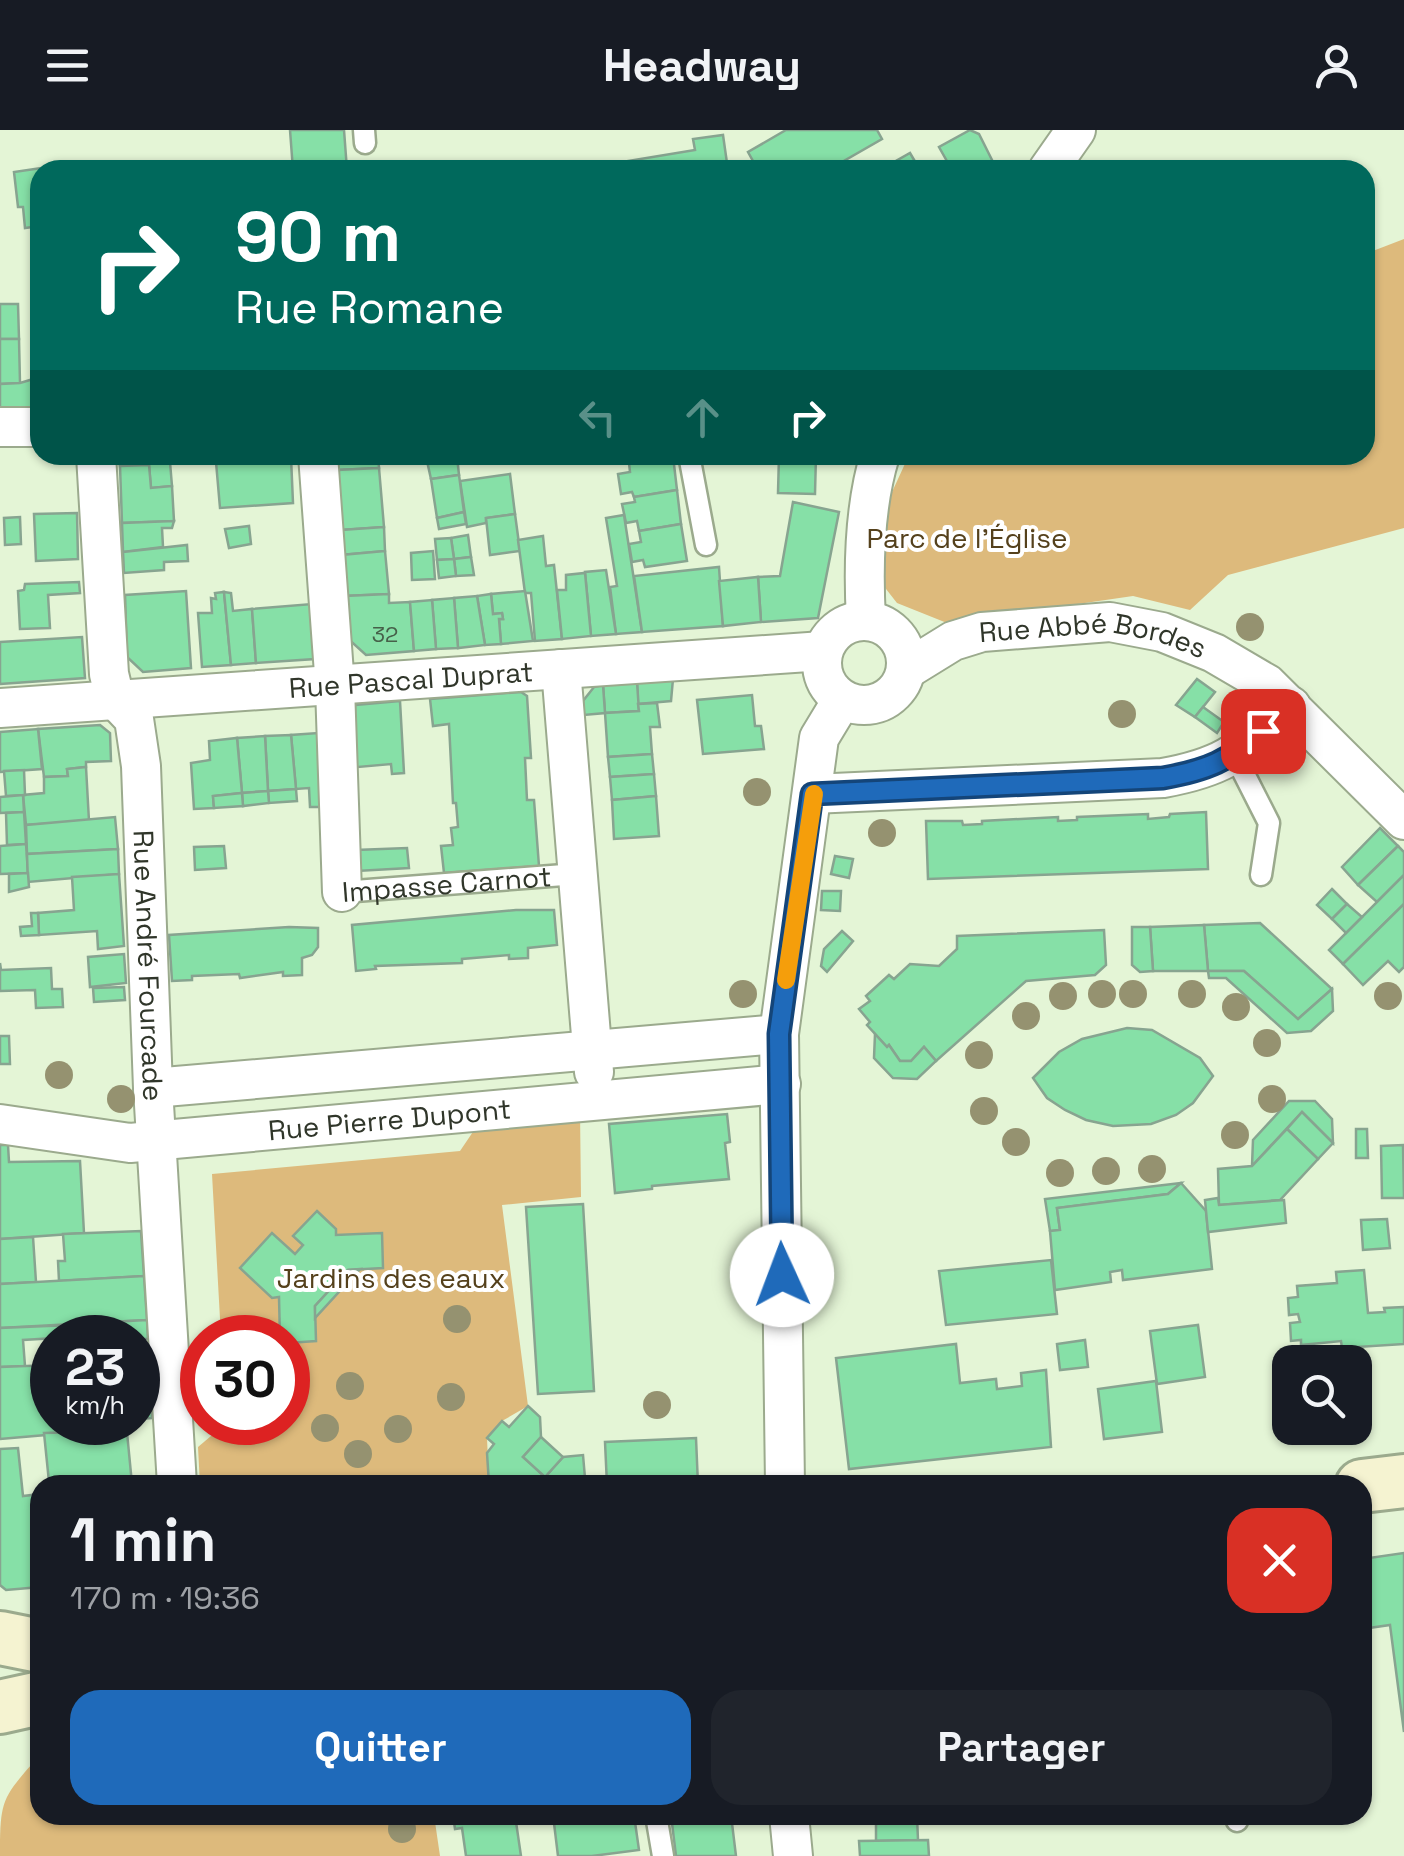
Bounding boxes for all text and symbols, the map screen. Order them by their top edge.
text: Headway [603,37,801,94]
icon: menu [40,38,95,93]
icon: person [1309,38,1364,93]
text: 90 m [235,192,401,281]
icon: right [70,200,200,330]
text: Rue Romane [235,279,504,336]
icon: left [570,390,625,445]
icon: ahead [675,390,730,445]
icon: right [780,390,835,445]
park label: Parc de l'Église [866,520,1068,556]
street label: Rue Abbé Bordes [978,604,1212,666]
house number: 32 [372,620,398,648]
street label: Rue Pascal Duprat [288,653,534,706]
pin [1221,689,1306,774]
icon: arrive [1236,704,1291,759]
street label: Rue André Fourcade [125,829,172,1102]
street label: Impasse Carnot [341,858,553,910]
street label: Rue Pierre Dupont [266,1091,513,1148]
position arrow [730,1223,834,1327]
park label: Jardins des eaux [277,1260,505,1296]
speed limit sign: 30 [180,1315,310,1445]
text: 23 [65,1336,125,1400]
map controls [1272,1345,1372,1445]
button: search [1272,1345,1372,1445]
text: km/h [65,1389,125,1421]
text: 1 min [70,1502,217,1579]
button: close [1227,1508,1332,1613]
text: 170 m · 19:36 [70,1578,260,1618]
button: Quitter [70,1690,691,1805]
button: Partager [711,1690,1332,1805]

